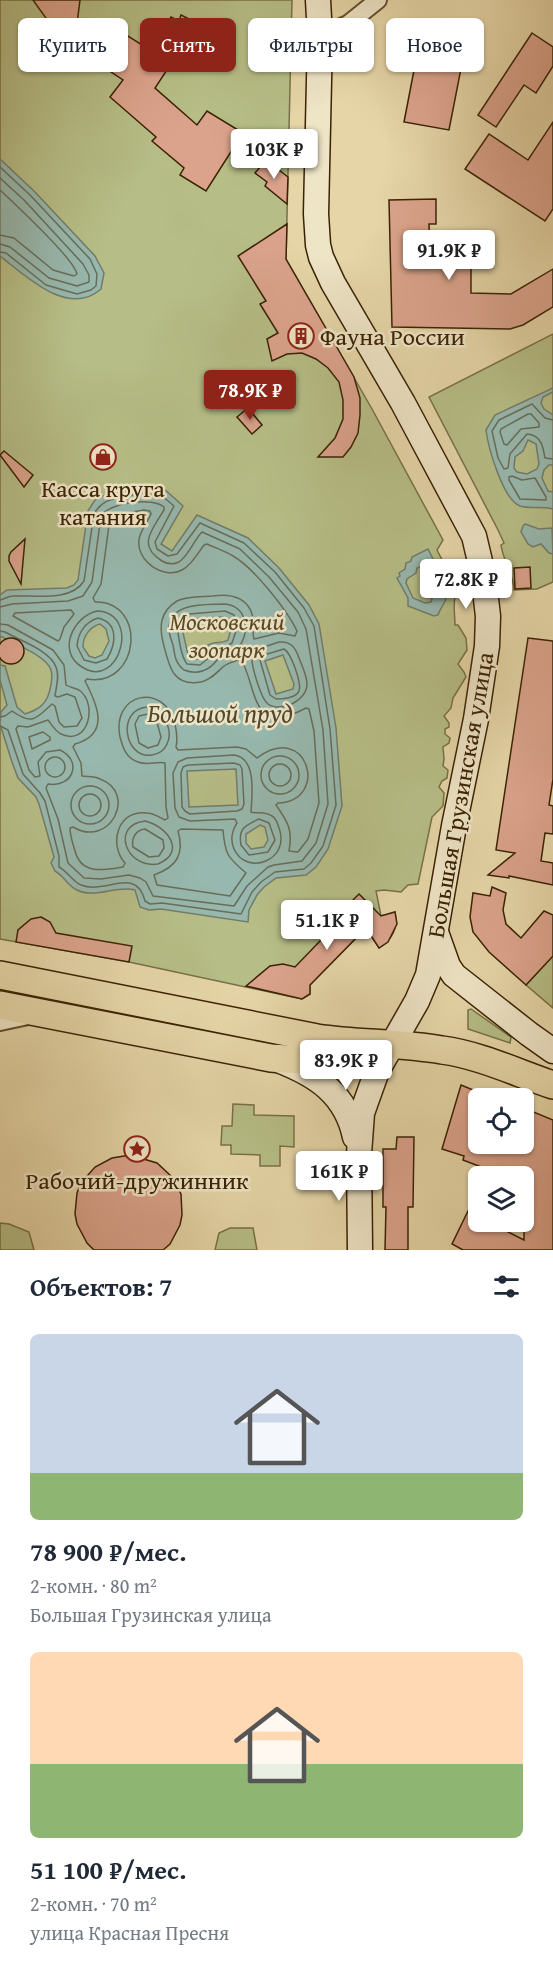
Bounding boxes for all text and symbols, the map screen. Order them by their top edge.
chip: Купить [18,18,128,72]
chip: Снять [140,18,236,72]
chip: Фильтры [248,18,374,72]
chip: Новое [386,18,484,72]
pin: 103K ₽ [225,129,323,180]
text: 103K ₽ [245,134,303,163]
pin: 91.9K ₽ [394,230,504,281]
text: 91.9K ₽ [417,235,481,264]
place label: Фауна России [320,319,465,354]
building icon: Фауна России [286,321,316,351]
pin: 78.9K ₽ [195,370,305,421]
text: 78.9K ₽ [218,375,282,404]
shop icon: Касса круга катания [88,442,118,472]
place label: Касса круга катания [41,471,165,534]
pin: 72.8K ₽ [411,559,521,610]
text: 72.8K ₽ [434,564,498,593]
park label: Московский зоопарк [169,604,285,667]
street label: Большая Грузинская улица [418,649,502,941]
water label: Большой пруд [147,693,293,732]
pin: 51.1K ₽ [272,900,382,951]
text: 51.1K ₽ [295,905,359,934]
pin: 83.9K ₽ [291,1040,401,1091]
text: 83.9K ₽ [314,1045,378,1074]
map controls [468,1088,534,1232]
button: locate [468,1088,534,1154]
place icon: Рабочий-дружинник [122,1134,152,1164]
pin: 161K ₽ [290,1151,388,1202]
text: 161K ₽ [310,1156,368,1185]
place label: Рабочий-дружинник [25,1163,249,1198]
button: layers [468,1166,534,1232]
text: Объектов: 7 [30,1267,173,1306]
icon: filters [490,1270,523,1303]
icon: home [223,1373,331,1481]
text: 78 900 ₽/мес. [30,1532,186,1571]
text: 2-комн. · 80 m² [30,1571,157,1600]
text: Большая Грузинская улица [30,1600,271,1629]
icon: home [223,1691,331,1799]
text: 51 100 ₽/мес. [30,1850,186,1889]
text: 2-комн. · 70 m² [30,1889,157,1918]
text: улица Красная Пресня [30,1918,229,1947]

